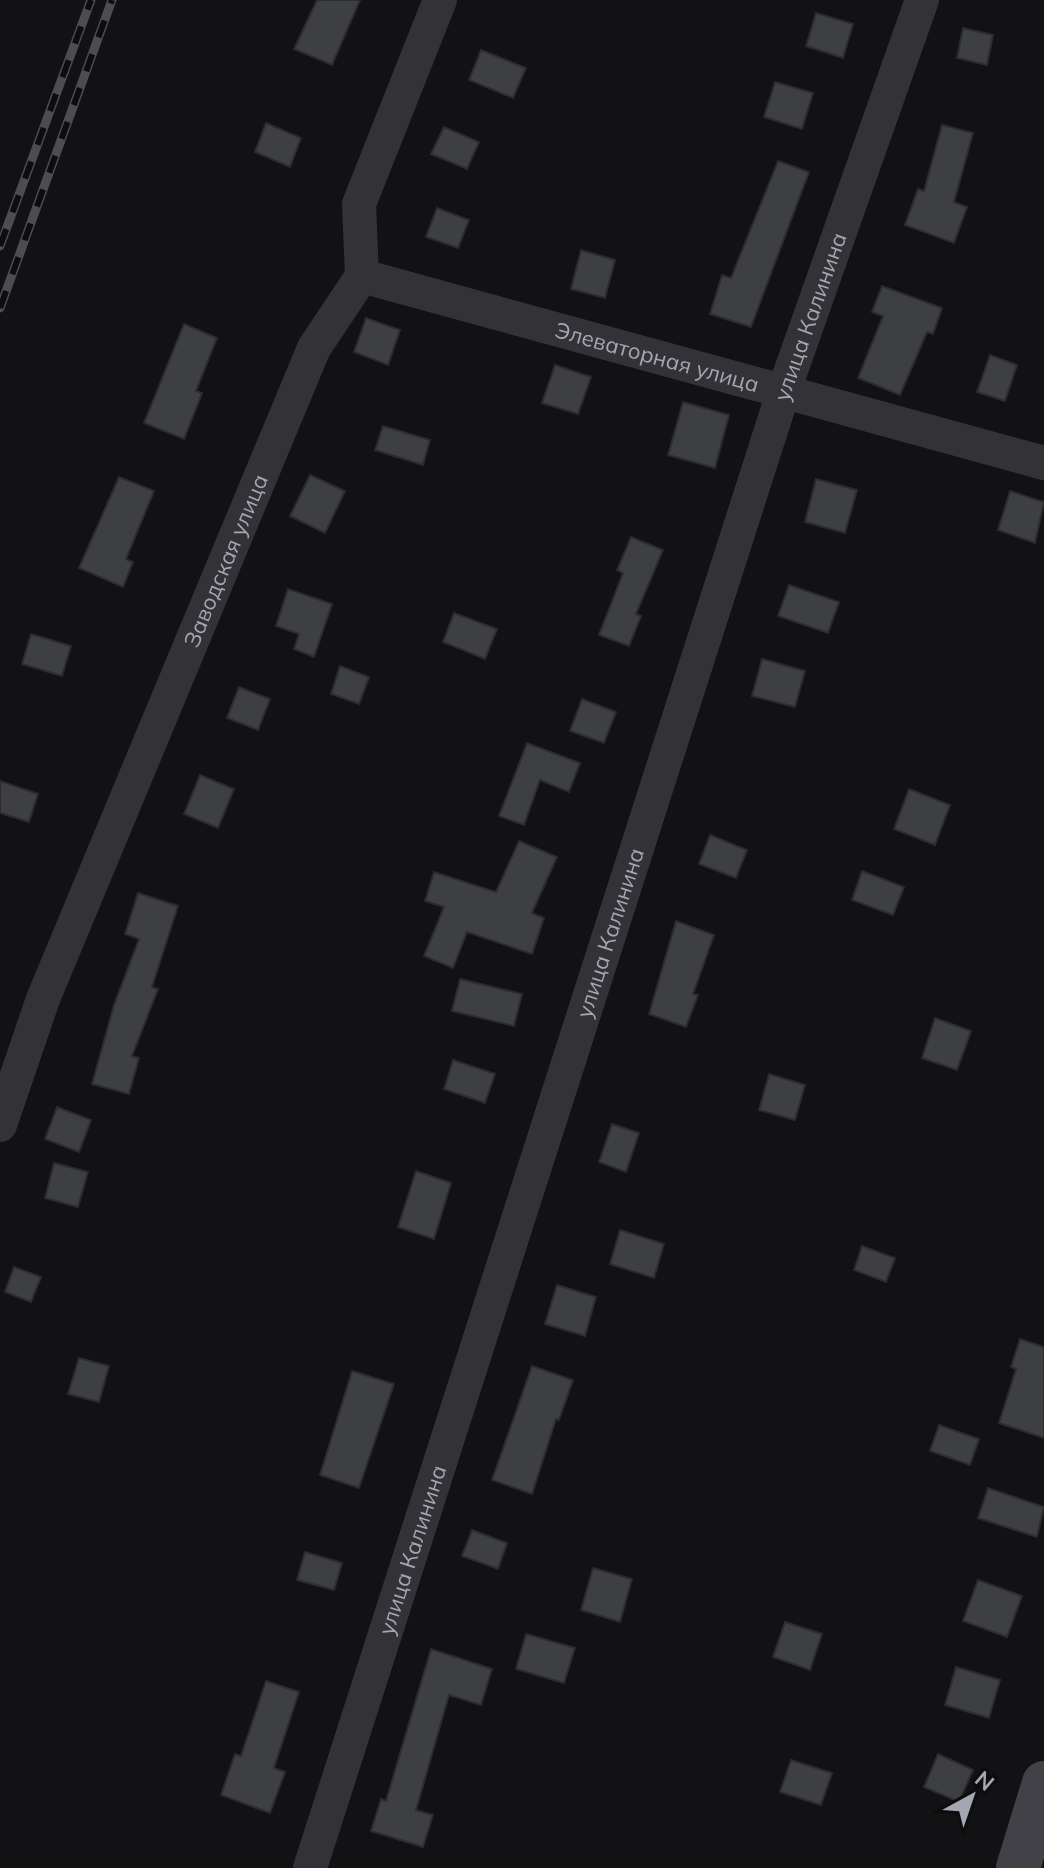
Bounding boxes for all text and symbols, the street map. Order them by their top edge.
street label: улица Калинина [767,229,853,404]
street label: Элеваторная улица [552,316,762,398]
street label: Заводская улица [177,470,274,651]
street label: улица Калинина [570,845,650,1021]
street label: улица Калинина [372,1462,452,1638]
north arrow [932,1756,1012,1836]
text: N [969,1765,1000,1797]

